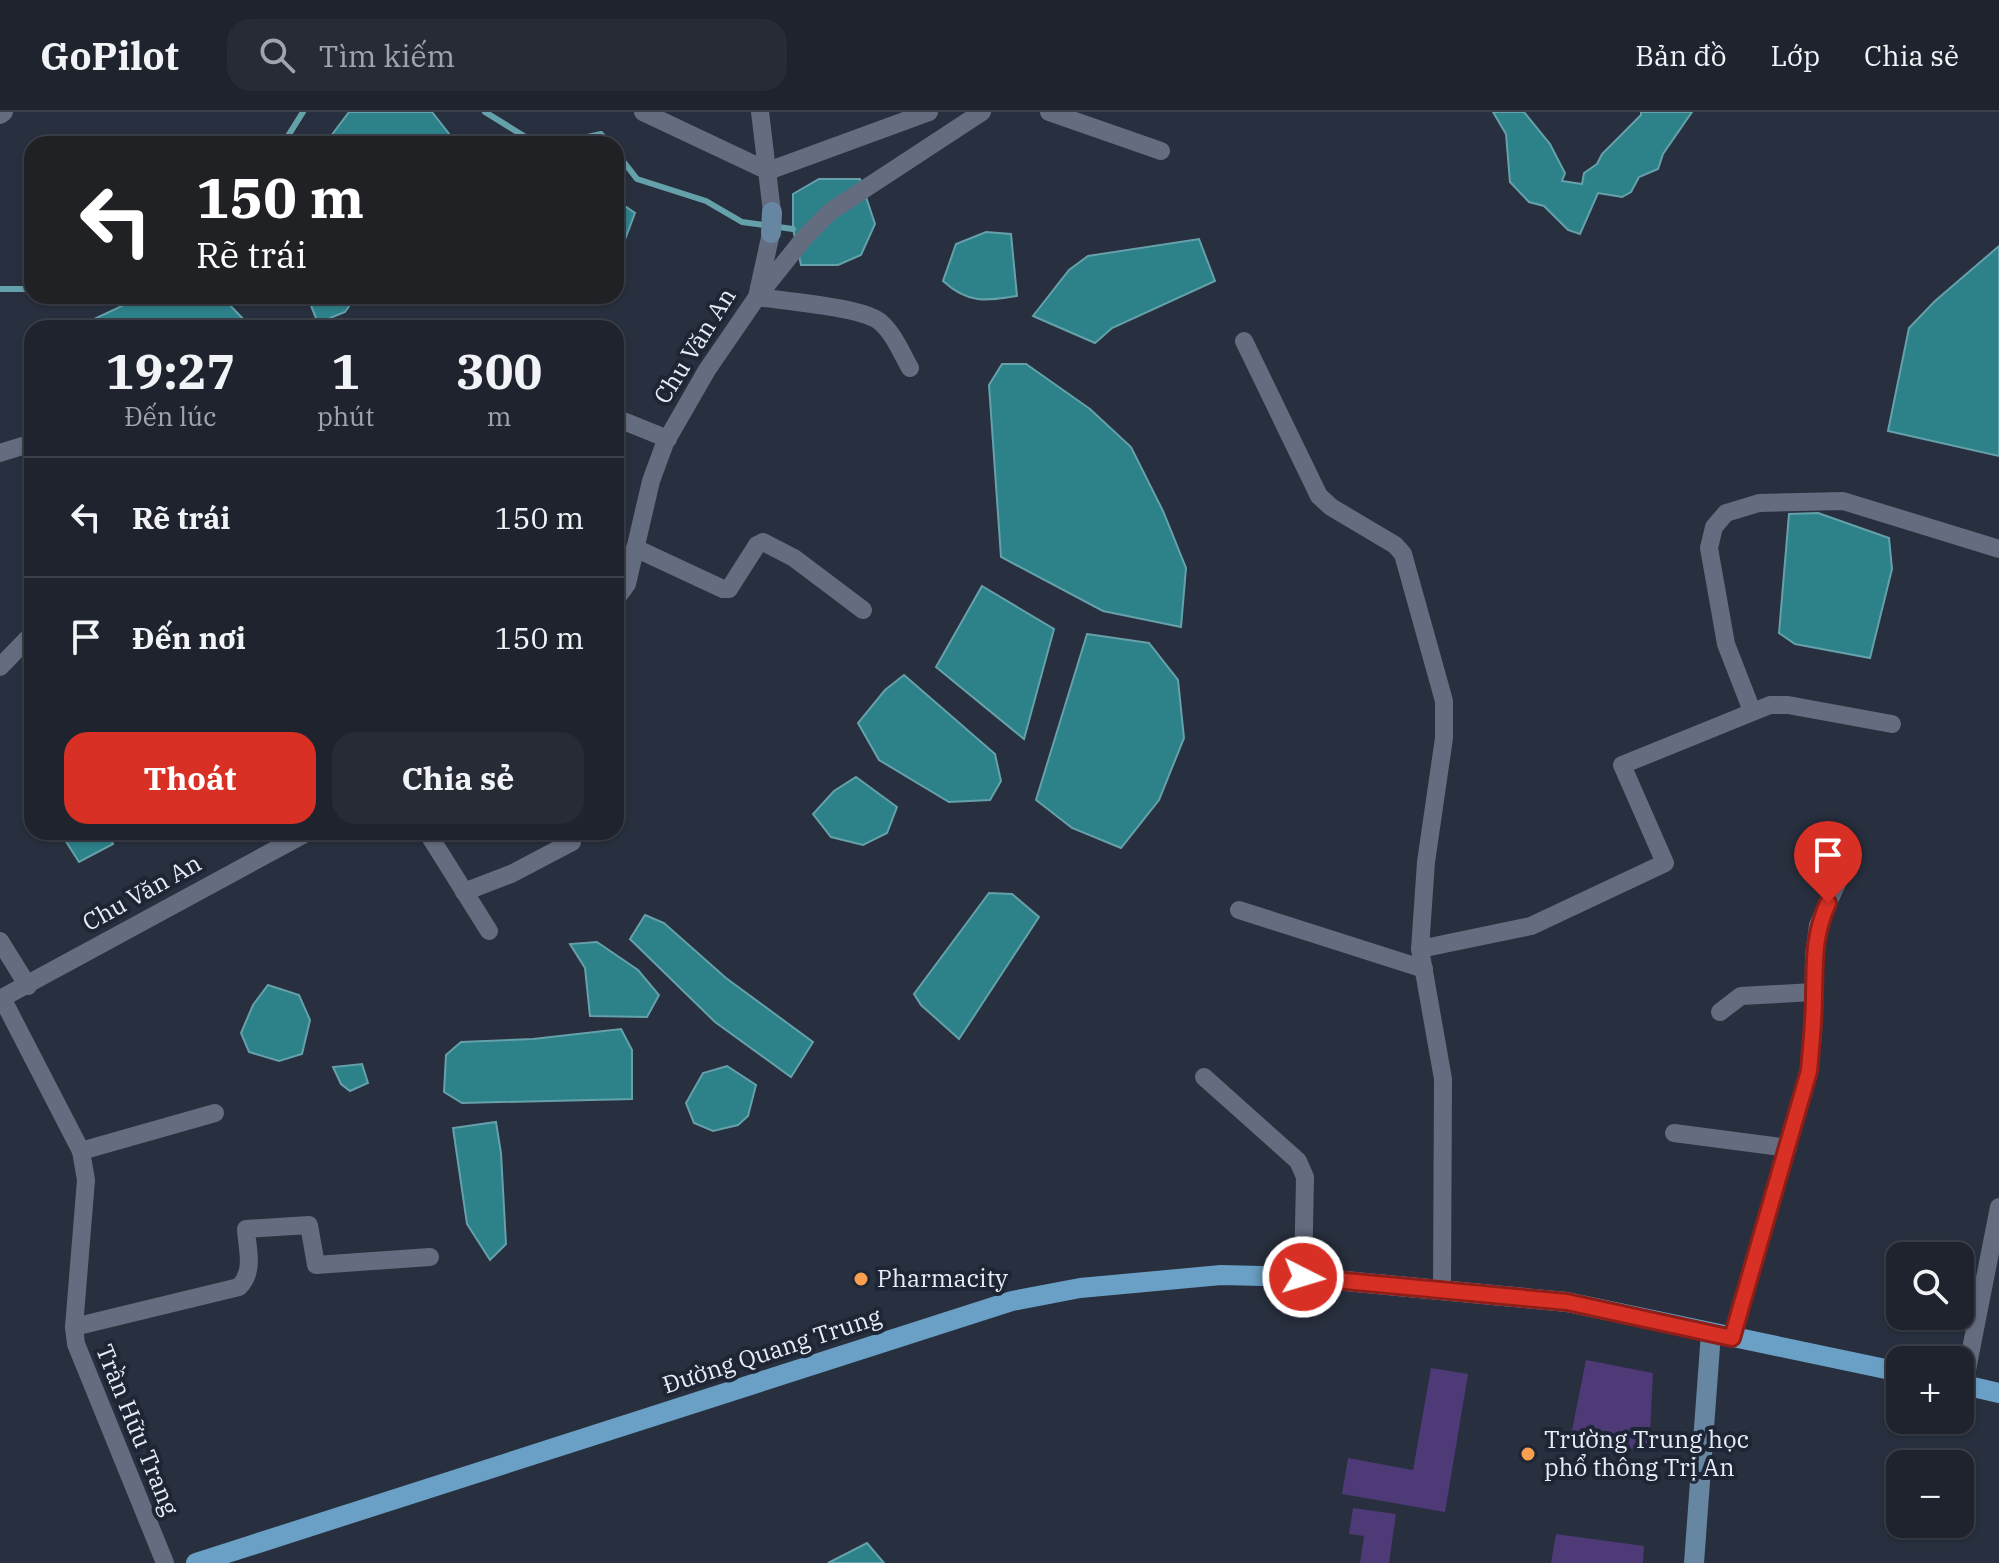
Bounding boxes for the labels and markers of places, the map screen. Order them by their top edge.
pin [1794,821,1862,903]
place label: Pharmacity [877,1262,1008,1294]
marker: Pharmacity [852,1270,870,1288]
place label: Trường Trung học phổ thông Trị An [1544,1423,1749,1483]
marker: Trường Trung học phổ thông Trị An [1519,1445,1537,1463]

